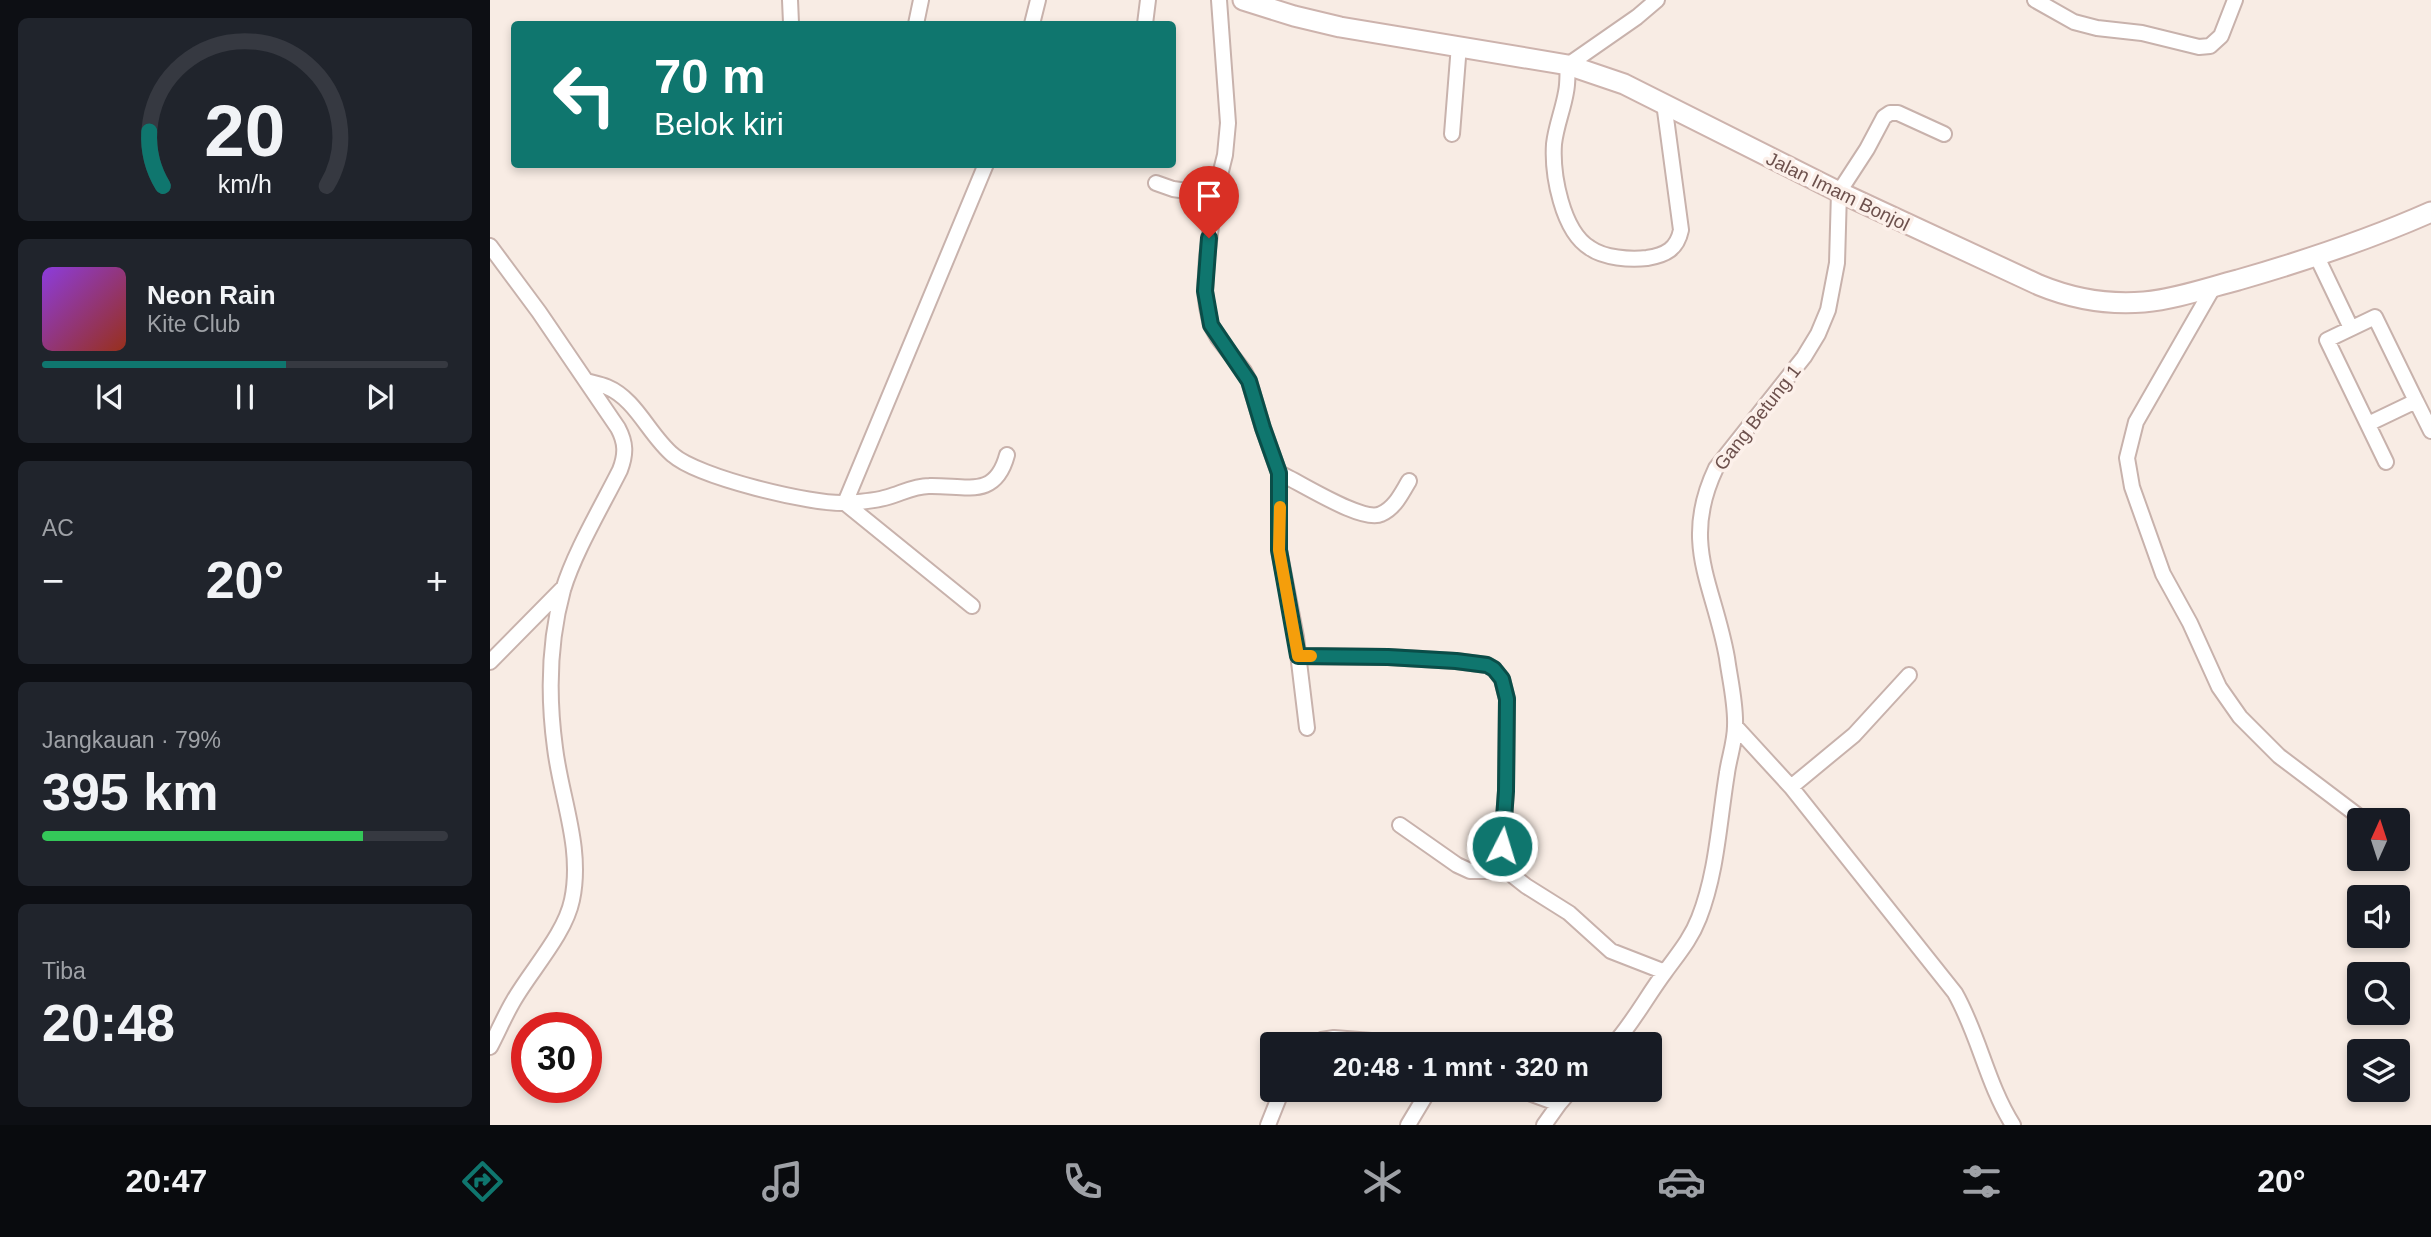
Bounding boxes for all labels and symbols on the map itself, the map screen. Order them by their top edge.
street label: Jalan Imam Bonjol [1763,148,1913,235]
pin [1179,166,1239,238]
street label: Gang Betung 1 [1710,360,1805,474]
north arrow [2347,808,2410,872]
position arrow [1465,809,1539,883]
speed limit sign: 30 [511,1012,602,1103]

